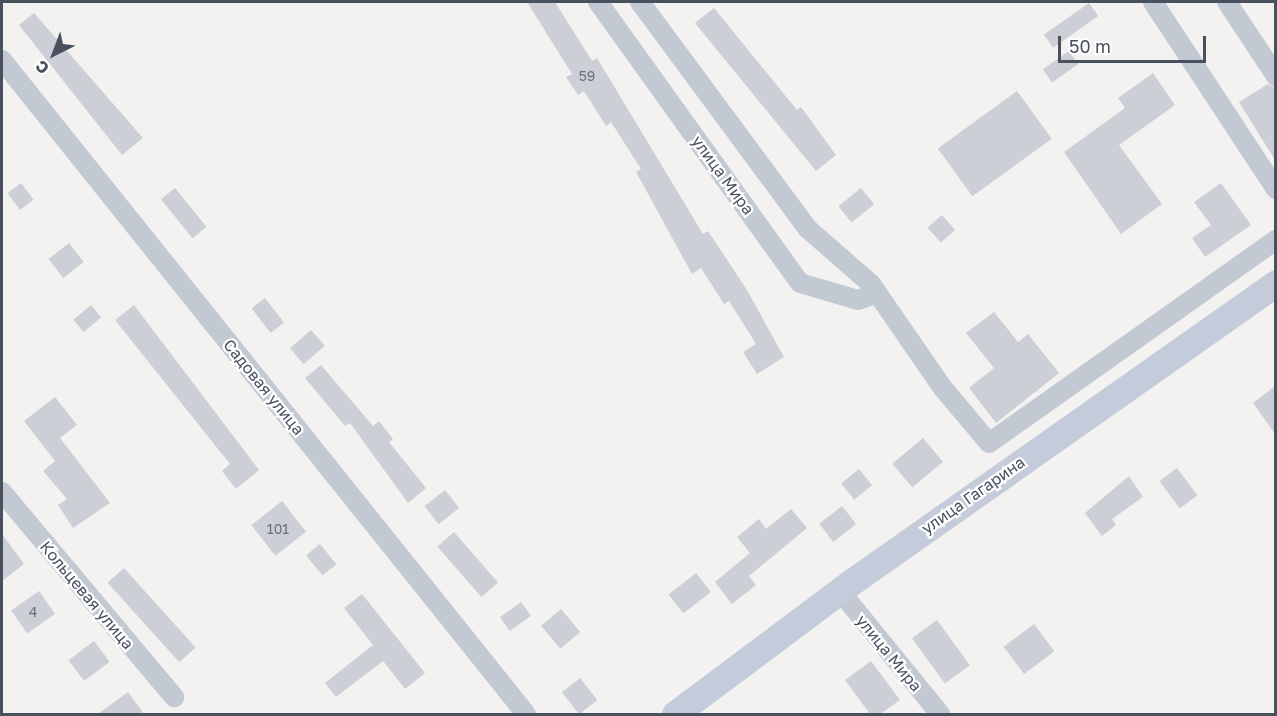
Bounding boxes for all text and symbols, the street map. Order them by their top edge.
north arrow [24,24,84,84]
scale bar [1061,24,1210,62]
text: 50 m [1069,35,1111,57]
text: С [31,56,53,79]
house number: 59 [579,68,595,84]
street label: улица Мира [688,132,758,218]
street label: Садовая улица [220,335,308,439]
street label: улица Гагарина [918,452,1028,538]
house number: 101 [267,521,289,537]
street label: Кольцевая улица [36,537,138,653]
house number: 4 [29,604,37,620]
street label: улица Мира [852,611,926,695]

